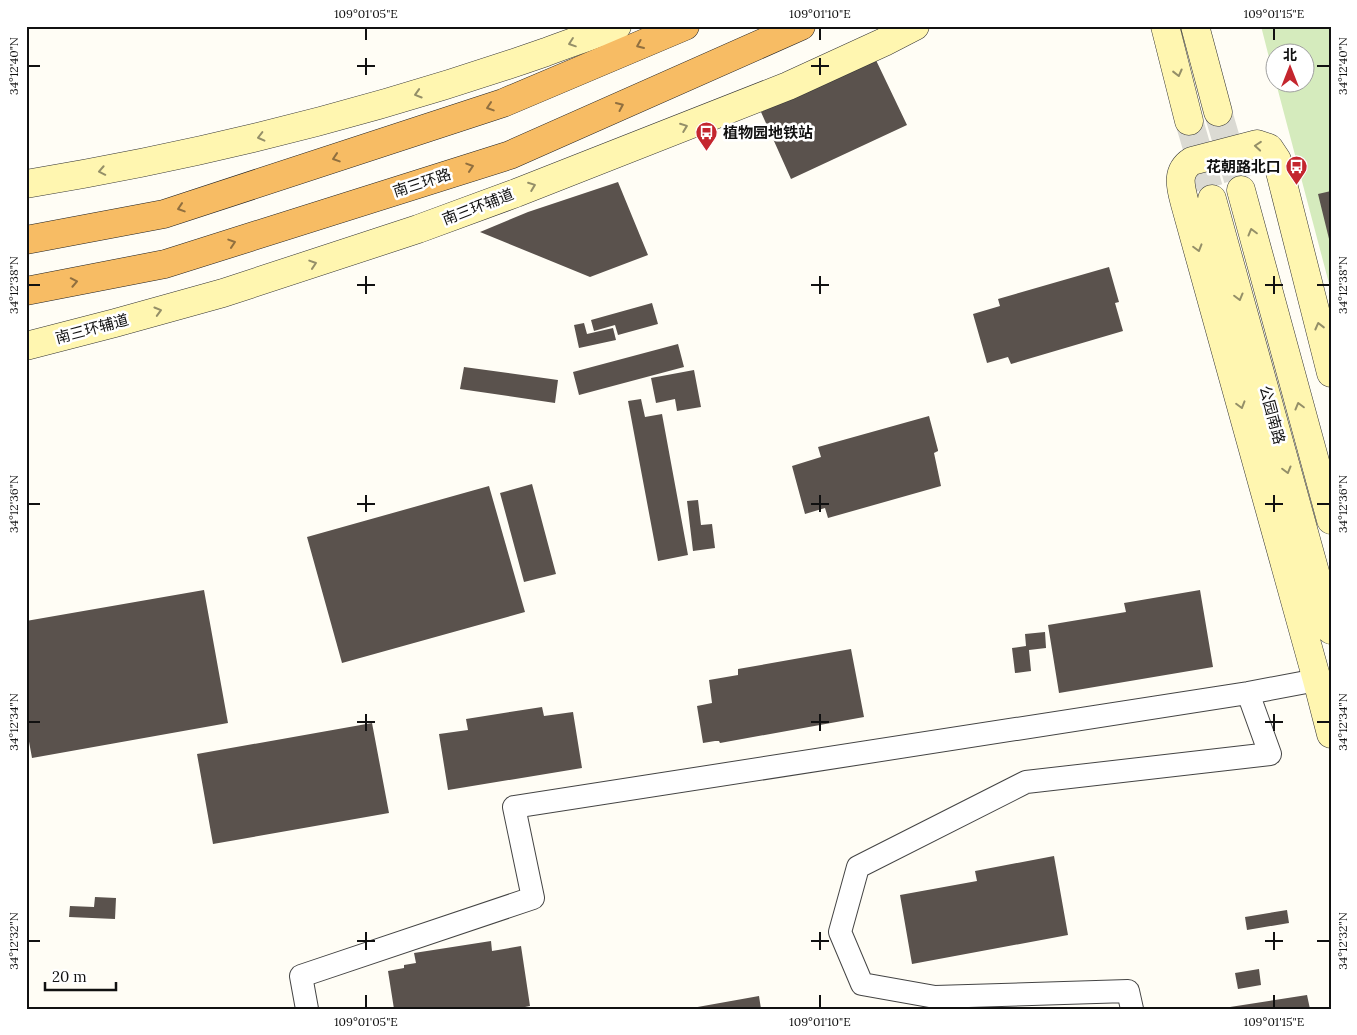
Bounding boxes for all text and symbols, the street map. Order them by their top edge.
text: 109°01'05"E [334,6,398,21]
text: 109°01'10"E [789,6,851,21]
text: 109°01'15"E [1244,6,1304,21]
text: 34°12'40"N [6,37,21,95]
one-way arrow [568,37,576,47]
text: 34°12'40"N [1335,37,1350,95]
one-way arrow [637,40,645,50]
north arrow [1264,42,1314,92]
text: 北 [1283,46,1297,64]
one-way arrow [1172,69,1183,78]
one-way arrow [414,89,422,99]
one-way arrow [487,102,495,112]
one-way arrow [615,102,624,113]
bus stop icon: 植物园地铁站 [695,121,719,152]
one-way arrow [679,123,688,133]
place label: 植物园地铁站 [723,123,813,142]
one-way arrow [256,131,265,142]
one-way arrow [1254,141,1262,152]
one-way arrow [332,152,341,162]
bus stop icon: 花朝路北口 [1285,155,1309,186]
place label: 花朝路北口 [1206,157,1281,176]
one-way arrow [465,163,474,173]
street label: 南三环路 [390,164,453,201]
one-way arrow [97,165,106,175]
one-way arrow [528,182,536,192]
street label: 南三环辅道 [439,184,516,229]
one-way arrow [178,202,186,212]
one-way arrow [1247,228,1258,237]
one-way arrow [227,239,235,249]
one-way arrow [1192,243,1202,252]
text: 34°12'38"N [6,256,21,314]
text: 34°12'38"N [1335,256,1350,314]
one-way arrow [309,260,317,270]
one-way arrow [70,277,78,288]
one-way arrow [1233,292,1244,301]
one-way arrow [153,307,162,317]
street label: 南三环辅道 [53,310,131,347]
one-way arrow [1314,322,1325,331]
street label: 公园南路 [1256,383,1289,446]
one-way arrow [1235,400,1246,409]
one-way arrow [1295,402,1305,410]
one-way arrow [1281,466,1292,475]
text: 34°12'36"N [6,475,21,533]
text: 34°12'36"N [1335,475,1350,533]
text: 34°12'34"N [6,693,21,751]
text: 34°12'34"N [1335,693,1350,751]
text: 34°12'32"N [6,912,21,970]
text: 34°12'32"N [1335,912,1350,970]
scale bar [45,960,116,992]
text: 20 m [52,967,87,986]
text: 109°01'05"E [334,1014,398,1029]
text: 109°01'10"E [789,1014,851,1029]
text: 109°01'15"E [1244,1014,1304,1029]

